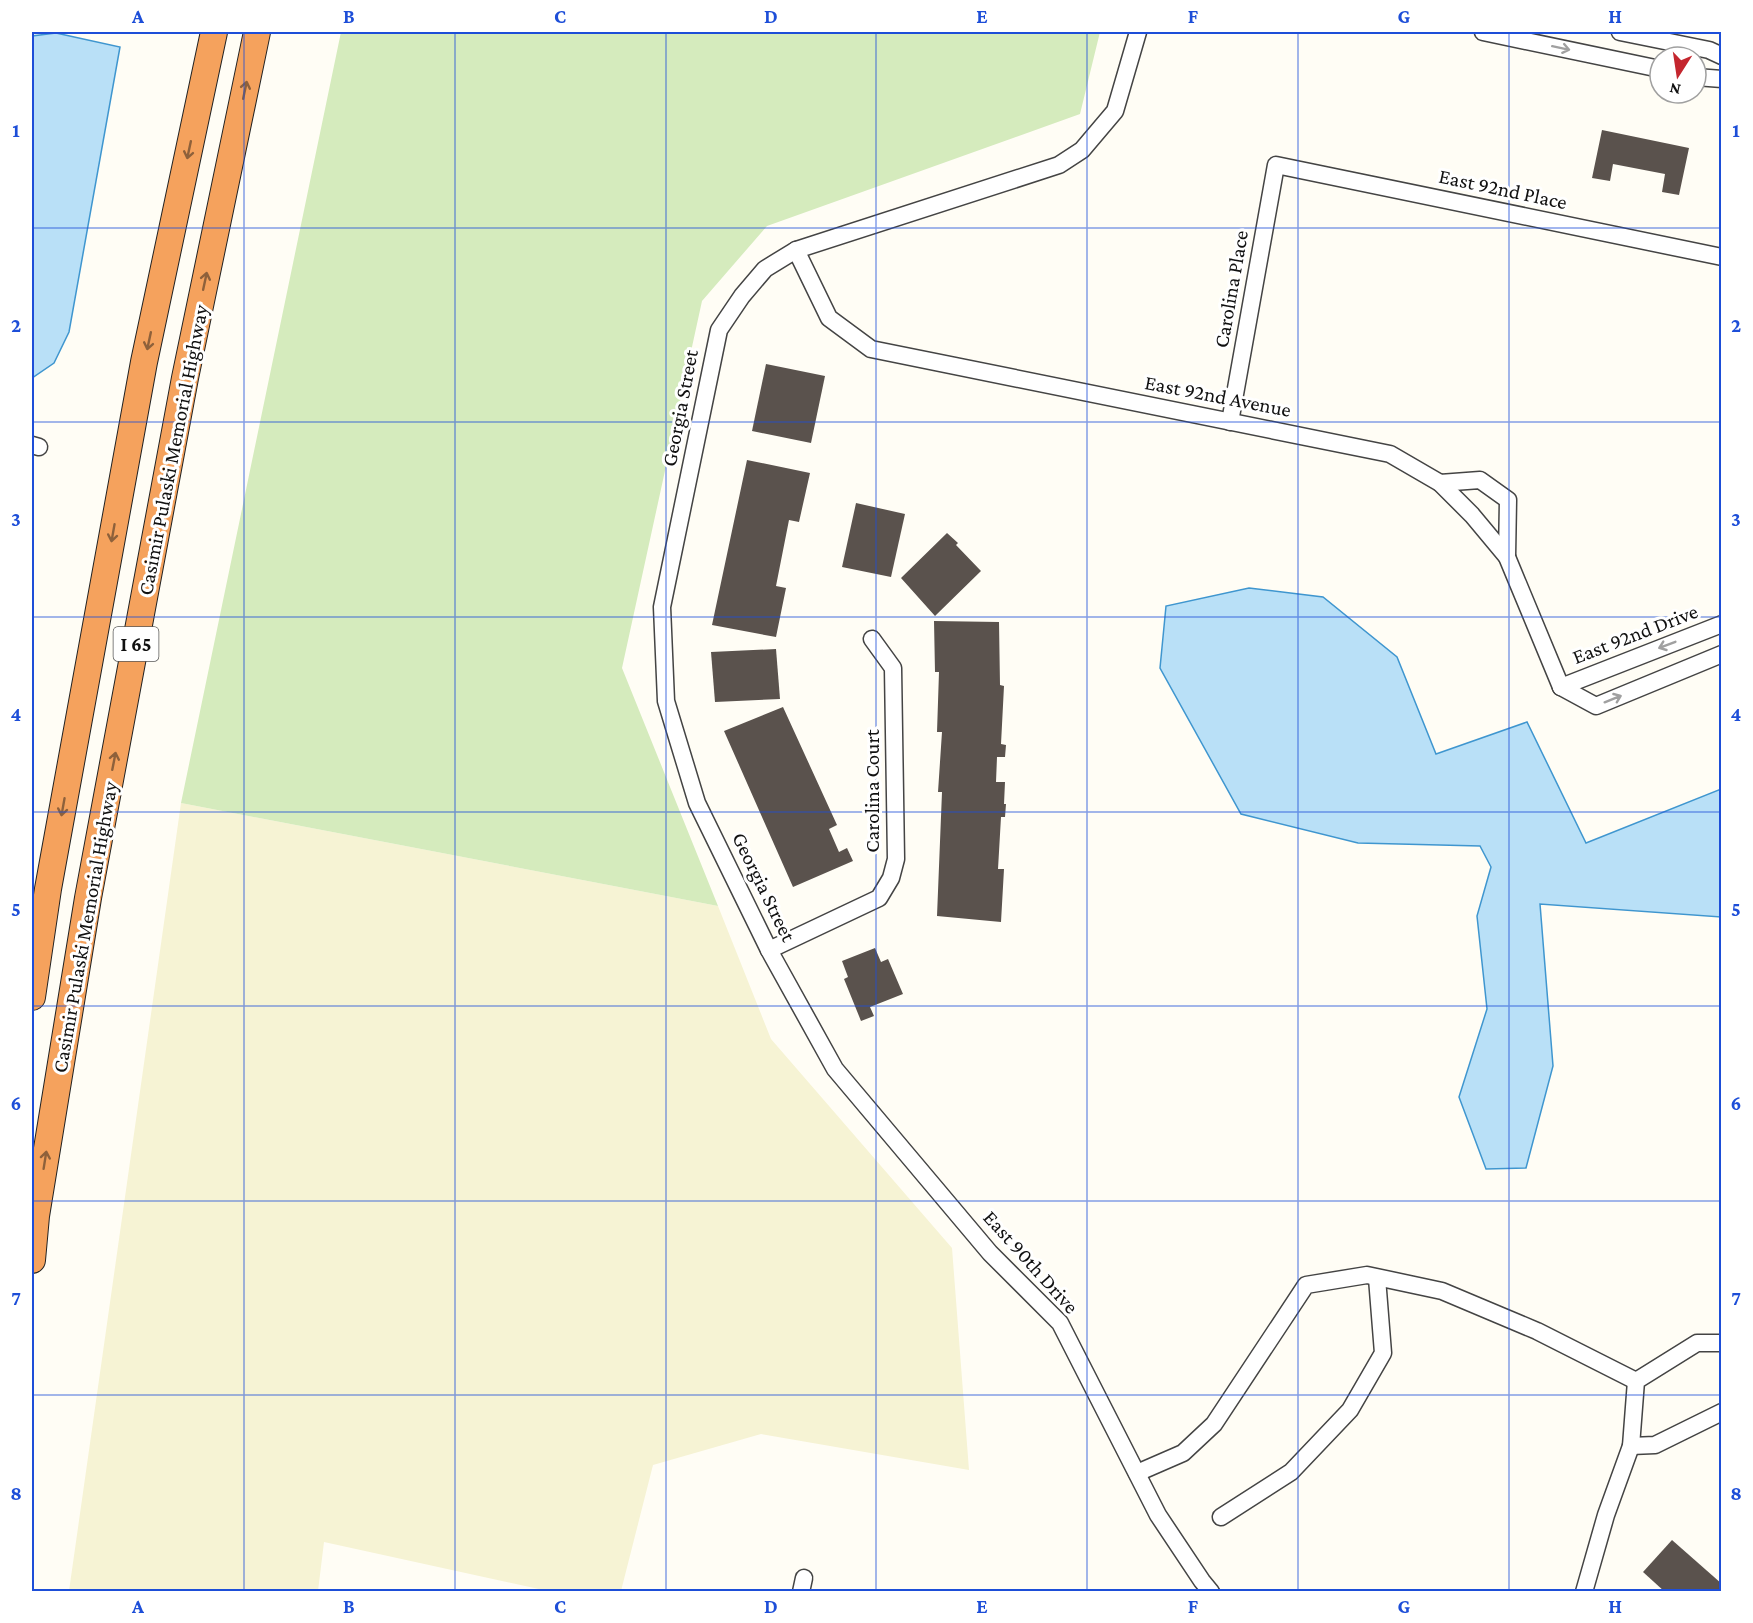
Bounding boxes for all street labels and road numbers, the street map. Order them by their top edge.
street label: East 92nd Place [1437,164,1569,214]
street label: Carolina Place [1209,228,1253,350]
street label: Casimir Pulaski Memorial Highway [133,302,213,597]
street label: Georgia Street [657,347,703,468]
street label: East 92nd Avenue [1143,370,1293,422]
street label: East 92nd Drive [1569,599,1701,669]
road number: I 65 [114,627,158,661]
street label: Carolina Court [860,728,884,853]
street label: Casimir Pulaski Memorial Highway [48,779,123,1075]
street label: Georgia Street [727,828,801,946]
street label: East 90th Drive [978,1205,1084,1319]

